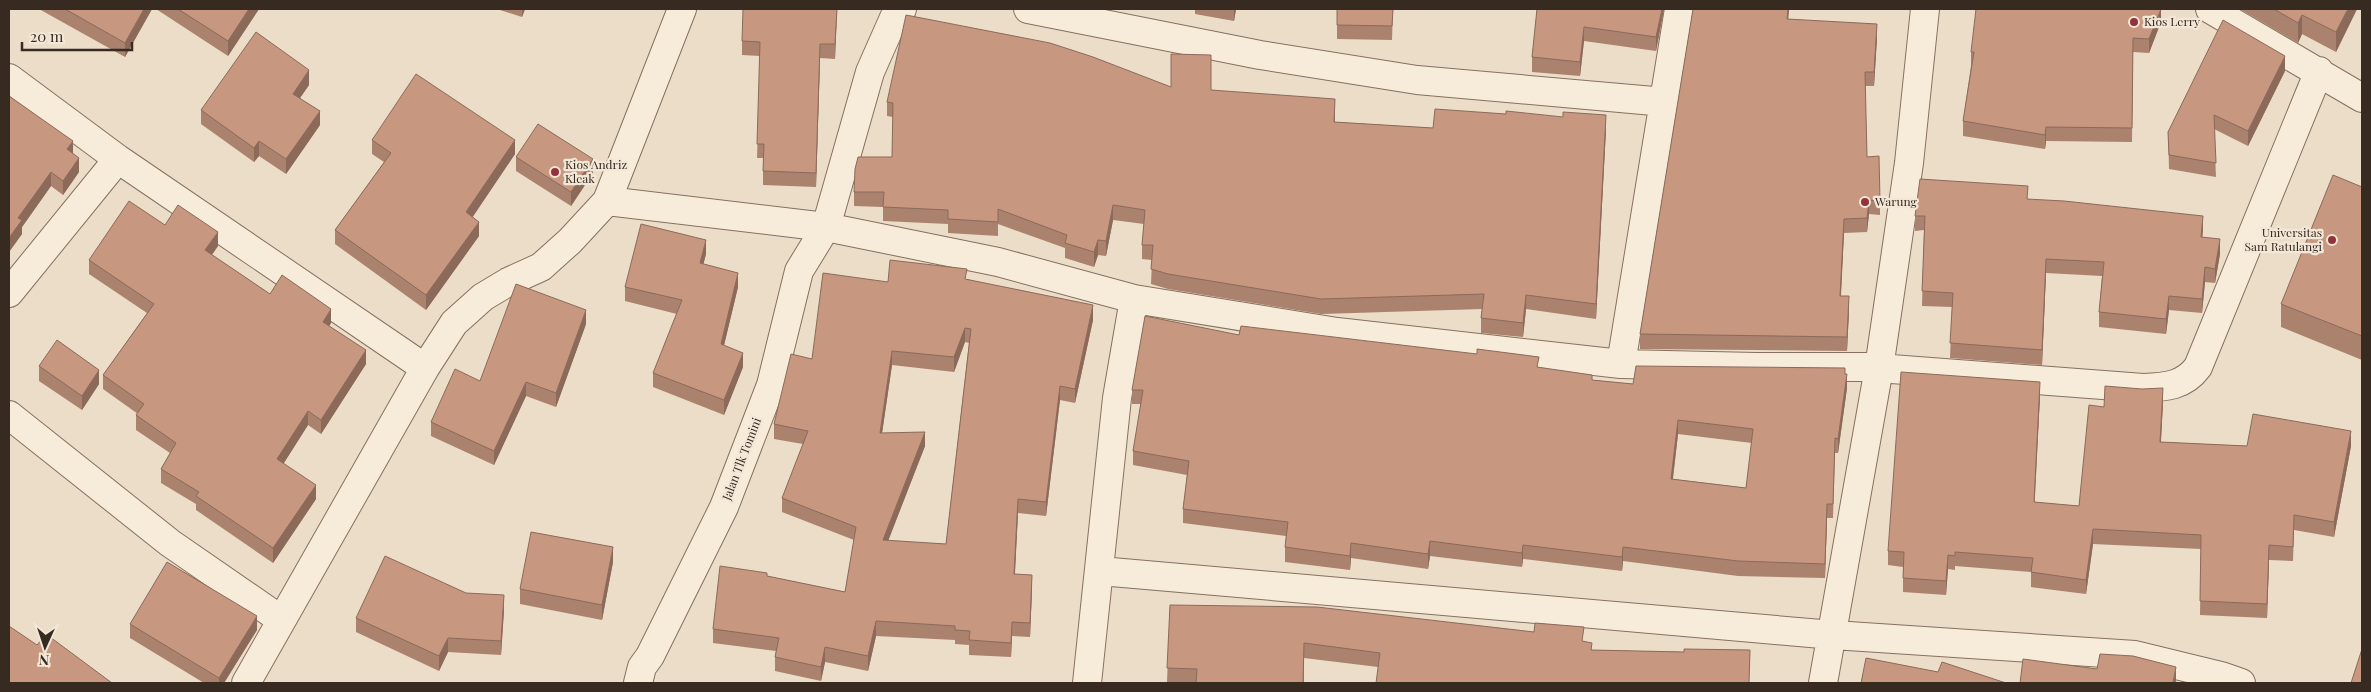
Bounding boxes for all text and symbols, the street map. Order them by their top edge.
place label: Kios Lerry [2144,13,2200,29]
marker: Kios Lerry [2128,16,2140,28]
scale bar [22,20,132,52]
text: 20 m [30,26,64,46]
place label: Kios Andriz Kleak [565,156,627,186]
marker: Kios Andriz Kleak [549,166,561,178]
place label: Warung [1874,193,1918,209]
marker: Warung [1859,196,1871,208]
place label: Universitas Sam Ratulangi [2245,224,2322,254]
marker: Universitas Sam Ratulangi [2326,234,2338,246]
street label: Jalan Tlk Tomini [718,415,764,503]
north arrow [20,622,70,672]
text: N [39,651,50,670]

